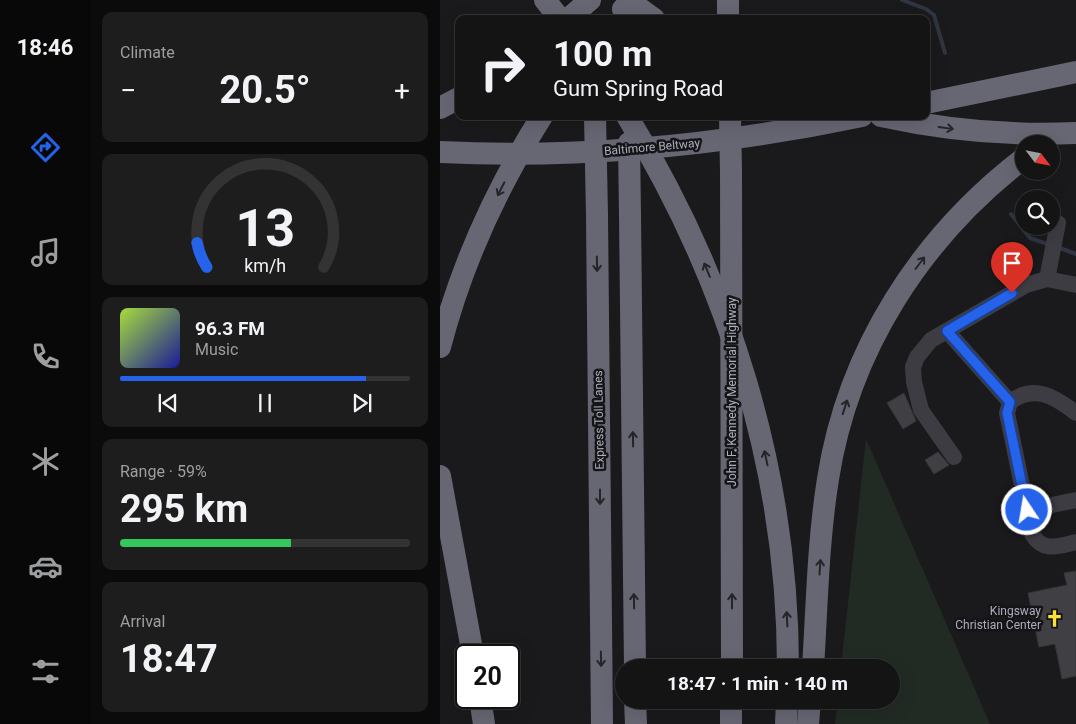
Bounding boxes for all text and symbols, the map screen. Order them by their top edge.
text: 100 m [553,34,652,75]
text: 18:46 [17,35,73,60]
icon: right [470,35,535,100]
text: Climate [120,43,175,62]
text: 20.5° [219,68,311,112]
text: − [120,74,136,107]
text: + [394,74,410,107]
text: Gum Spring Road [553,76,724,101]
one-way arrow [938,123,954,133]
icon: directions [28,130,63,165]
north arrow [1015,135,1060,180]
map controls [1015,135,1060,235]
street label: Baltimore Beltway [603,136,701,158]
one-way arrow [496,181,505,196]
button: search [1015,190,1060,235]
text: 13 [235,198,295,259]
icon: music [28,235,63,270]
pin [991,242,1033,293]
icon: arrive [998,249,1026,277]
text: km/h [244,255,286,276]
one-way arrow [592,256,602,272]
one-way arrow [914,257,925,270]
one-way arrow [702,262,711,277]
street label: John F. Kennedy Memorial Highway [725,297,739,487]
text: 96.3 FM [195,317,265,340]
icon: phone [28,339,63,374]
text: Music [195,340,238,359]
street label: Express Toll Lanes [591,370,607,470]
icon: previous [154,389,182,417]
icon: pause [251,389,279,417]
icon: next [348,389,376,417]
one-way arrow [841,399,851,415]
one-way arrow [628,431,638,448]
icon: climate [28,444,63,479]
one-way arrow [761,450,770,466]
text: Range · 59% [120,462,207,481]
position arrow [1000,483,1052,535]
text: 295 km [120,487,248,531]
one-way arrow [595,488,605,504]
icon: car [28,549,63,584]
one-way arrow [815,559,825,575]
one-way arrow [630,594,639,610]
one-way arrow [727,594,737,610]
place label: Kingsway Christian Center [955,604,1041,632]
church icon: Kingsway Christian Center [1045,608,1065,628]
one-way arrow [782,611,791,627]
text: Arrival [120,612,165,631]
text: 18:47 [120,637,218,681]
speed limit sign: 20 [455,644,520,709]
one-way arrow [596,650,606,667]
icon: filters [28,654,63,689]
text: 18:47 · 1 min · 140 m [667,672,848,695]

